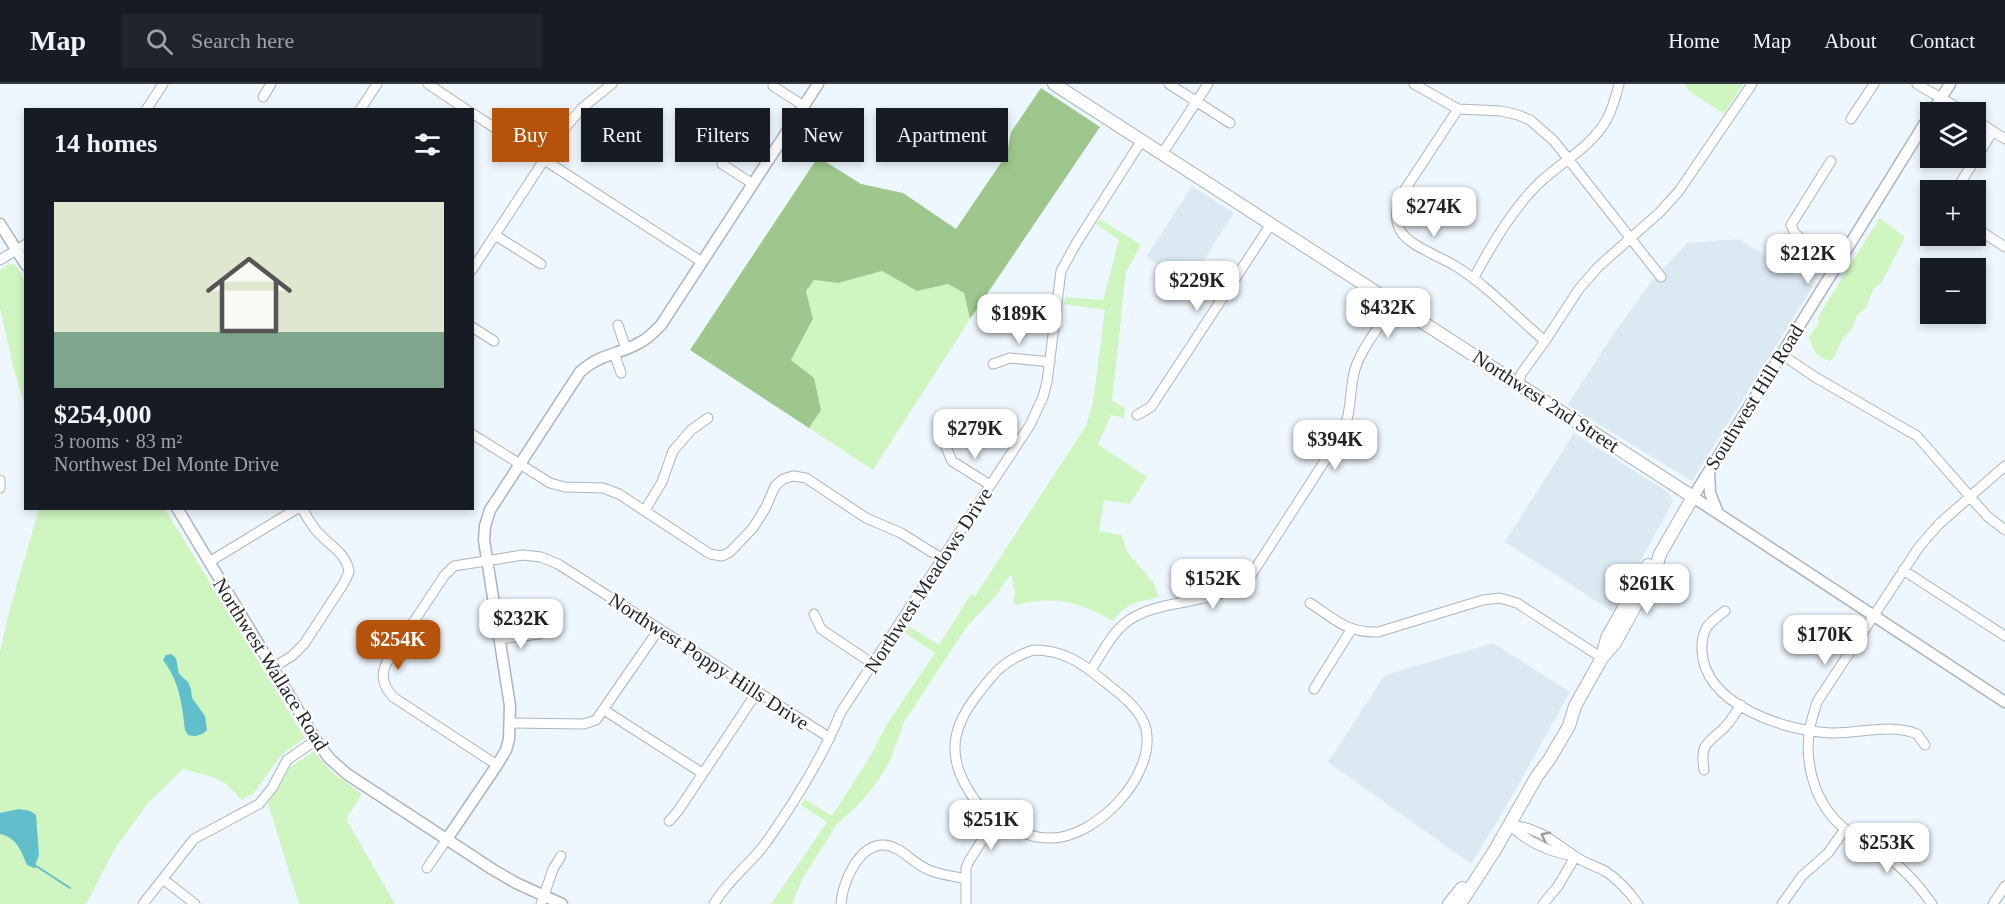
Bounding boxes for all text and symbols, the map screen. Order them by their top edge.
search box [122,14,542,68]
text: Map [30,25,86,56]
icon: search [143,25,176,58]
text: Search here [191,28,294,53]
text: Home [1668,29,1720,53]
text: Map [1753,29,1791,53]
text: About [1824,29,1877,53]
text: Contact [1910,29,1975,53]
map controls [1920,102,1986,324]
button: layers [1920,102,1986,168]
chip: Buy [492,108,569,162]
chip: Rent [581,108,663,162]
chip: Filters [675,108,770,162]
chip: New [782,108,864,162]
chip: Apartment [876,108,1008,162]
icon: filters [411,128,444,161]
text: 14 homes [54,129,157,158]
button: + [1920,180,1986,246]
pin: $274K [1392,187,1476,238]
text: $274K [1406,195,1462,217]
pin: $212K [1766,234,1850,285]
icon: home [195,241,303,349]
text: $212K [1780,242,1836,264]
button: − [1920,258,1986,324]
pin: $229K [1155,261,1239,312]
text: $229K [1169,269,1225,291]
pin: $432K [1346,288,1430,339]
pin: $189K [977,294,1061,345]
text: $432K [1360,296,1416,318]
text: $189K [991,302,1047,324]
street label: Southwest Hill Road [1701,320,1807,474]
street label: Northwest 2nd Street [1469,345,1624,457]
text: $254,000 [54,400,152,429]
pin: $279K [933,409,1017,460]
text: $279K [947,417,1003,439]
pin: $394K [1293,420,1377,471]
text: $394K [1307,428,1363,450]
text: 3 rooms · 83 m² [54,430,182,452]
text: Northwest Del Monte Drive [54,453,279,475]
street label: Northwest Meadows Drive [860,483,996,677]
pin: $152K [1171,559,1255,610]
pin: $261K [1605,564,1689,615]
text: $152K [1185,567,1241,589]
text: $261K [1619,572,1675,594]
street label: Northwest Wallace Road [209,574,333,754]
street label: Northwest Poppy Hills Drive [604,588,813,735]
pin: $232K [479,599,563,650]
text: $232K [493,607,549,629]
pin: $170K [1783,615,1867,666]
pin: $254K [356,620,440,671]
text: $170K [1797,623,1853,645]
text: $254K [370,628,426,650]
pin: $251K [949,800,1033,851]
text: $251K [963,808,1019,830]
pin: $253K [1845,823,1929,874]
text: $253K [1859,831,1915,853]
one-way arrow [1540,832,1551,843]

